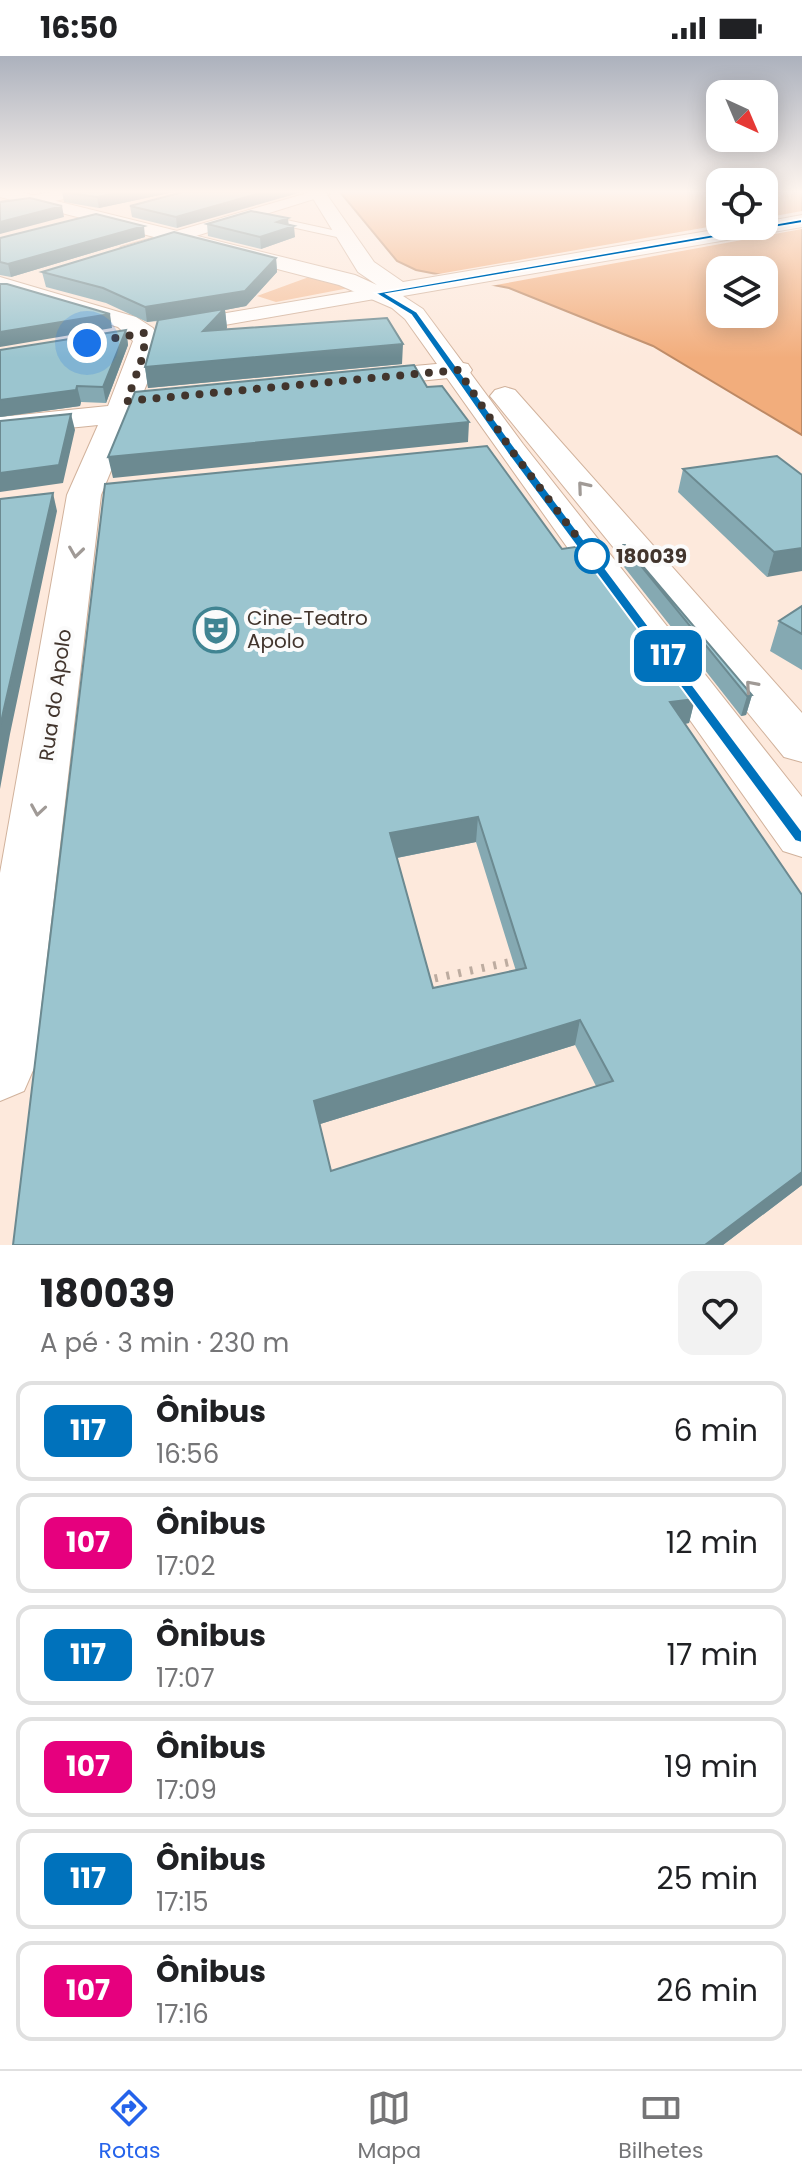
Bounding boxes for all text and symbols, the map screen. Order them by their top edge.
text: 16:50 [40,6,118,49]
north arrow [706,80,778,152]
map controls [706,80,778,328]
button: locate [706,168,778,240]
button: layers [706,256,778,328]
your location [67,323,107,363]
one-way arrow [578,482,593,496]
marker: 180039 [575,539,609,573]
place label: 180039 [616,542,687,570]
one-way arrow [67,546,84,559]
place label: Cine-Teatro Apolo [247,604,368,655]
theatre icon: Cine-Teatro Apolo [192,606,240,654]
street label: Rua do Apolo [32,627,78,763]
line badge: 117 [622,630,714,682]
text: 117 [650,636,686,675]
one-way arrow [746,680,760,695]
one-way arrow [30,803,47,817]
text: 180039 [40,1267,175,1320]
button: heart [678,1271,762,1355]
text: A pé · 3 min · 230 m [40,1325,289,1361]
text: Ônibus [156,1390,266,1433]
text: 6 min [673,1409,758,1452]
text: 117 [70,1411,106,1450]
text: 16:56 [156,1436,219,1472]
text: Ônibus [156,1502,266,1545]
text: 12 min [666,1521,758,1564]
text: 107 [66,1523,110,1562]
text: 17:02 [156,1548,215,1584]
text: Ônibus [156,1614,266,1657]
text: 17 min [667,1633,758,1676]
text: 117 [70,1635,106,1674]
text: 17:07 [156,1660,215,1696]
text: Ônibus [156,1726,266,1769]
text: 19 min [664,1745,758,1788]
text: 107 [66,1747,110,1786]
text: 17:09 [156,1772,217,1808]
text: Ônibus [156,1838,266,1881]
text: 25 min [656,1857,758,1900]
text: 117 [70,1859,106,1898]
text: 17:15 [156,1884,209,1920]
text: Ônibus [156,1950,266,1993]
text: 26 min [656,1969,758,2012]
text: 107 [66,1971,110,2010]
text: 17:16 [156,1996,209,2032]
tab: Rotas [99,2086,160,2167]
tab: Mapa [358,2086,421,2167]
tab: Bilhetes [618,2086,703,2167]

